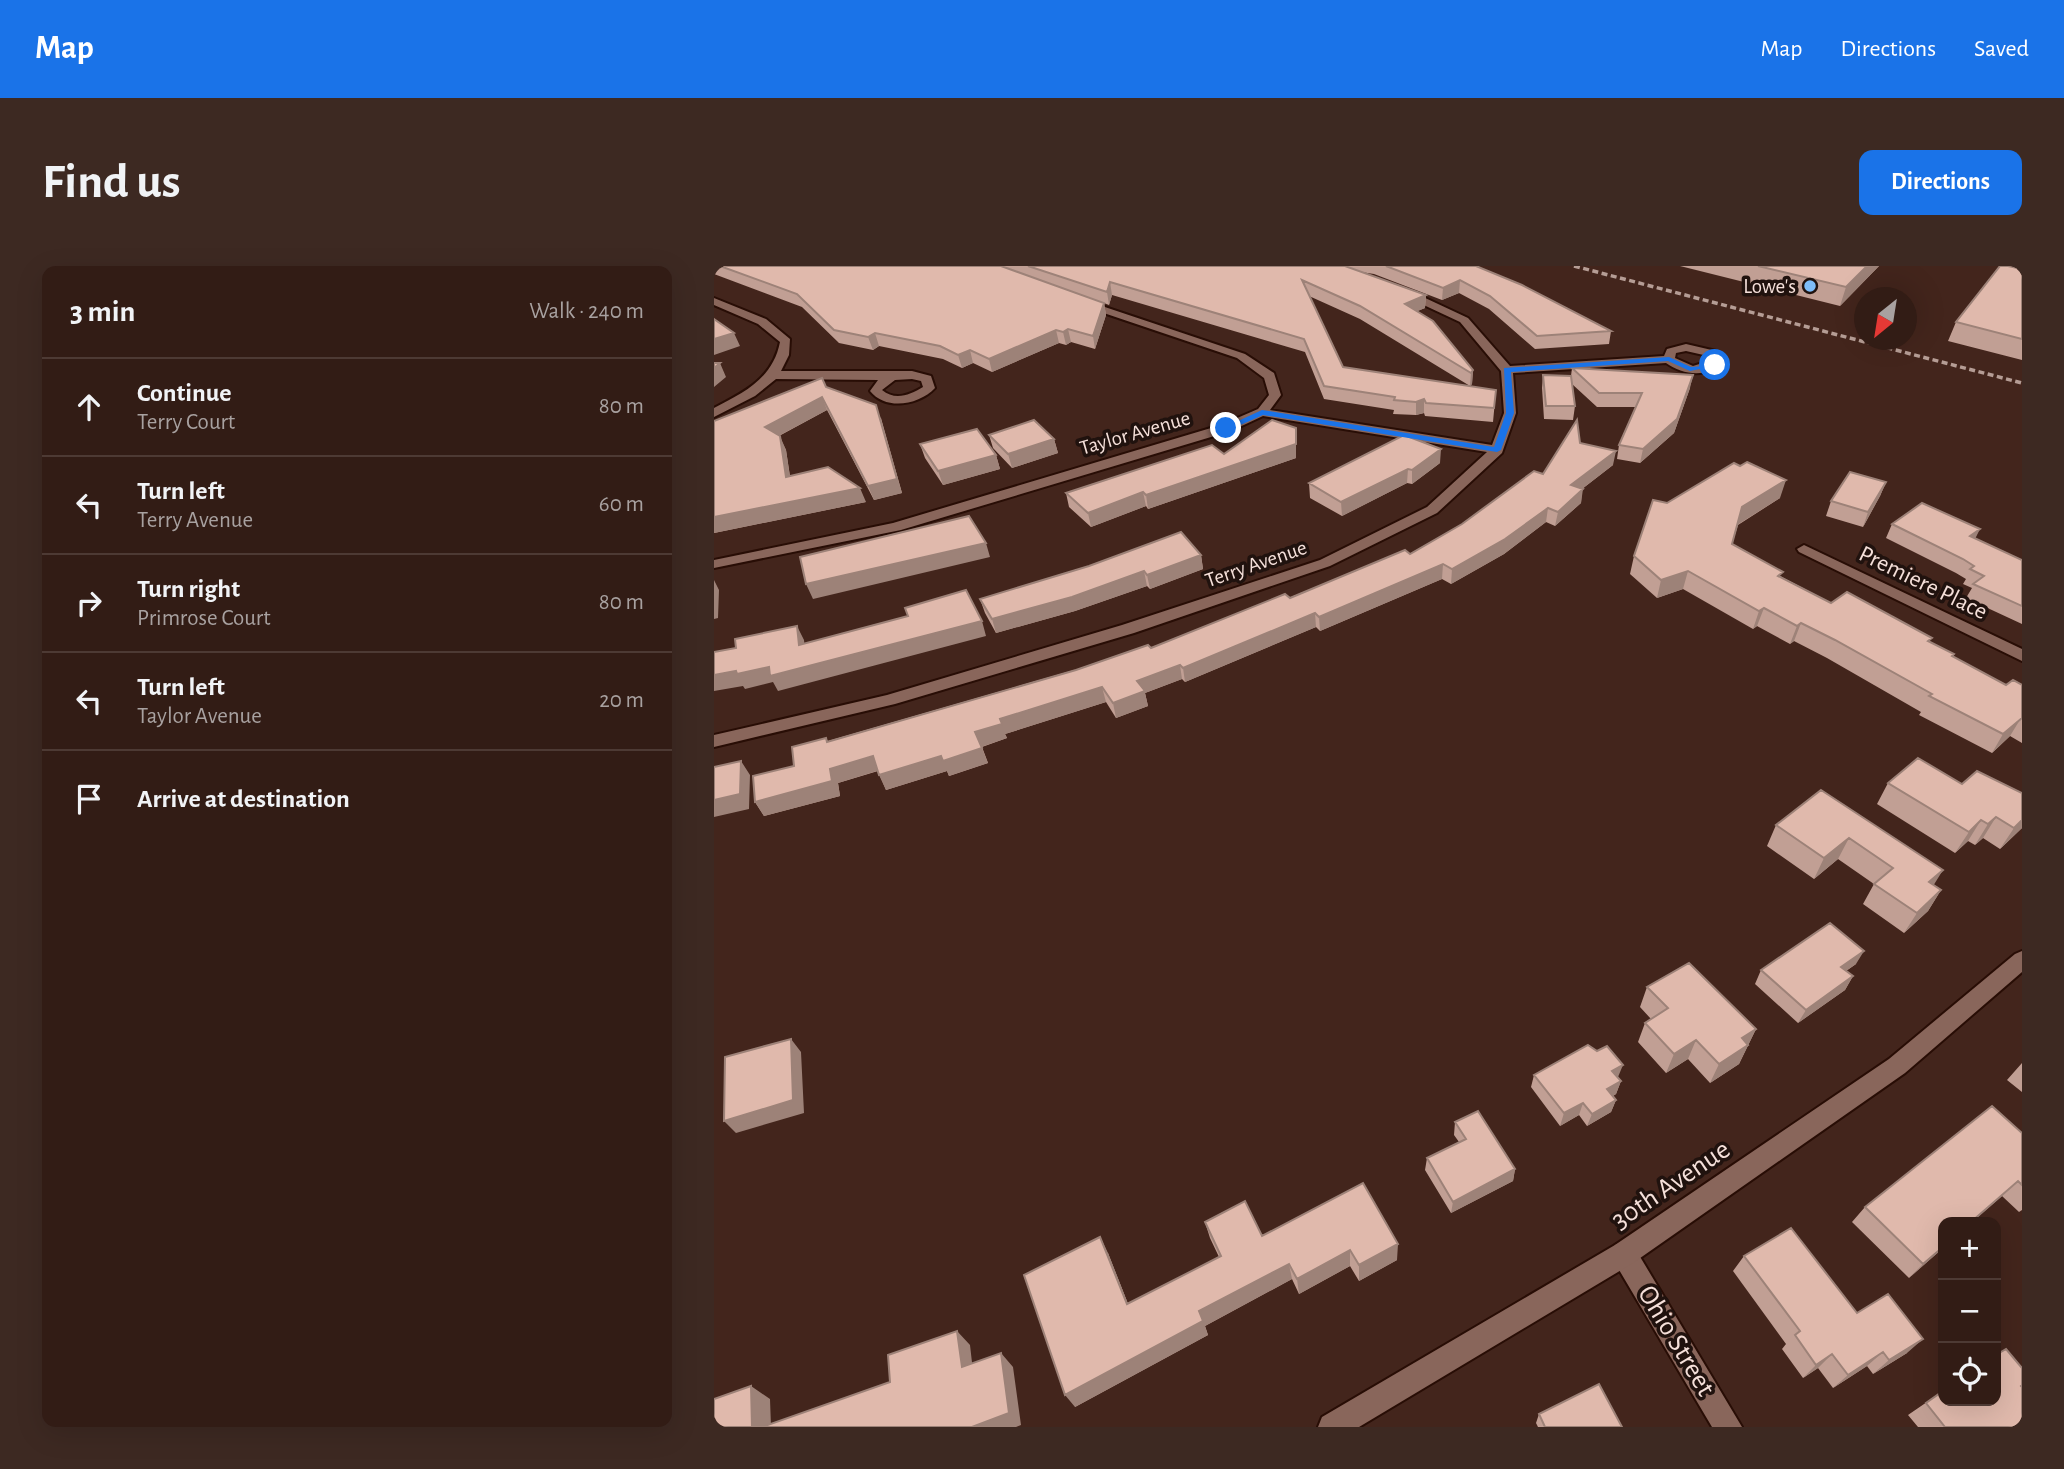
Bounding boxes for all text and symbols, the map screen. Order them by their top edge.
text: Map [35,32,94,65]
text: Map [1760,37,1802,61]
text: Directions [1840,37,1936,61]
text: Saved [1974,37,2029,61]
button: Directions [1859,150,2022,215]
text: Find us [42,158,181,207]
place label: Lowe's [1743,276,1796,297]
marker: Lowe's [1802,278,1818,294]
north arrow [1854,287,1917,350]
text: 3 min [70,297,135,327]
text: Walk · 240 m [529,300,644,323]
route start [1699,349,1730,380]
text: Continue [137,380,232,406]
icon: ahead [70,388,108,426]
text: 80 m [599,395,644,418]
street label: Taylor Avenue [1077,407,1193,459]
text: Terry Court [137,411,235,434]
route end [1210,412,1241,443]
text: Turn left [137,478,225,504]
icon: left [70,486,108,524]
text: 60 m [599,493,644,516]
text: Terry Avenue [137,509,253,532]
street label: Terry Avenue [1202,537,1310,591]
street label: Premiere Place [1855,542,1991,624]
text: Turn right [137,576,240,602]
icon: right [70,584,108,622]
text: 80 m [599,591,644,614]
text: Primrose Court [137,607,270,630]
text: Turn left [137,674,225,700]
icon: left [70,682,108,720]
text: 20 m [599,689,644,712]
text: Taylor Avenue [137,705,262,728]
icon: arrive [70,780,108,818]
text: Arrive at destination [137,786,350,812]
street label: 30th Avenue [1607,1135,1735,1235]
map controls [1938,1217,2001,1406]
button: + [1938,1217,2001,1280]
button: − [1938,1280,2001,1343]
street label: Ohio Street [1632,1281,1720,1401]
button: locate [1938,1343,2001,1406]

